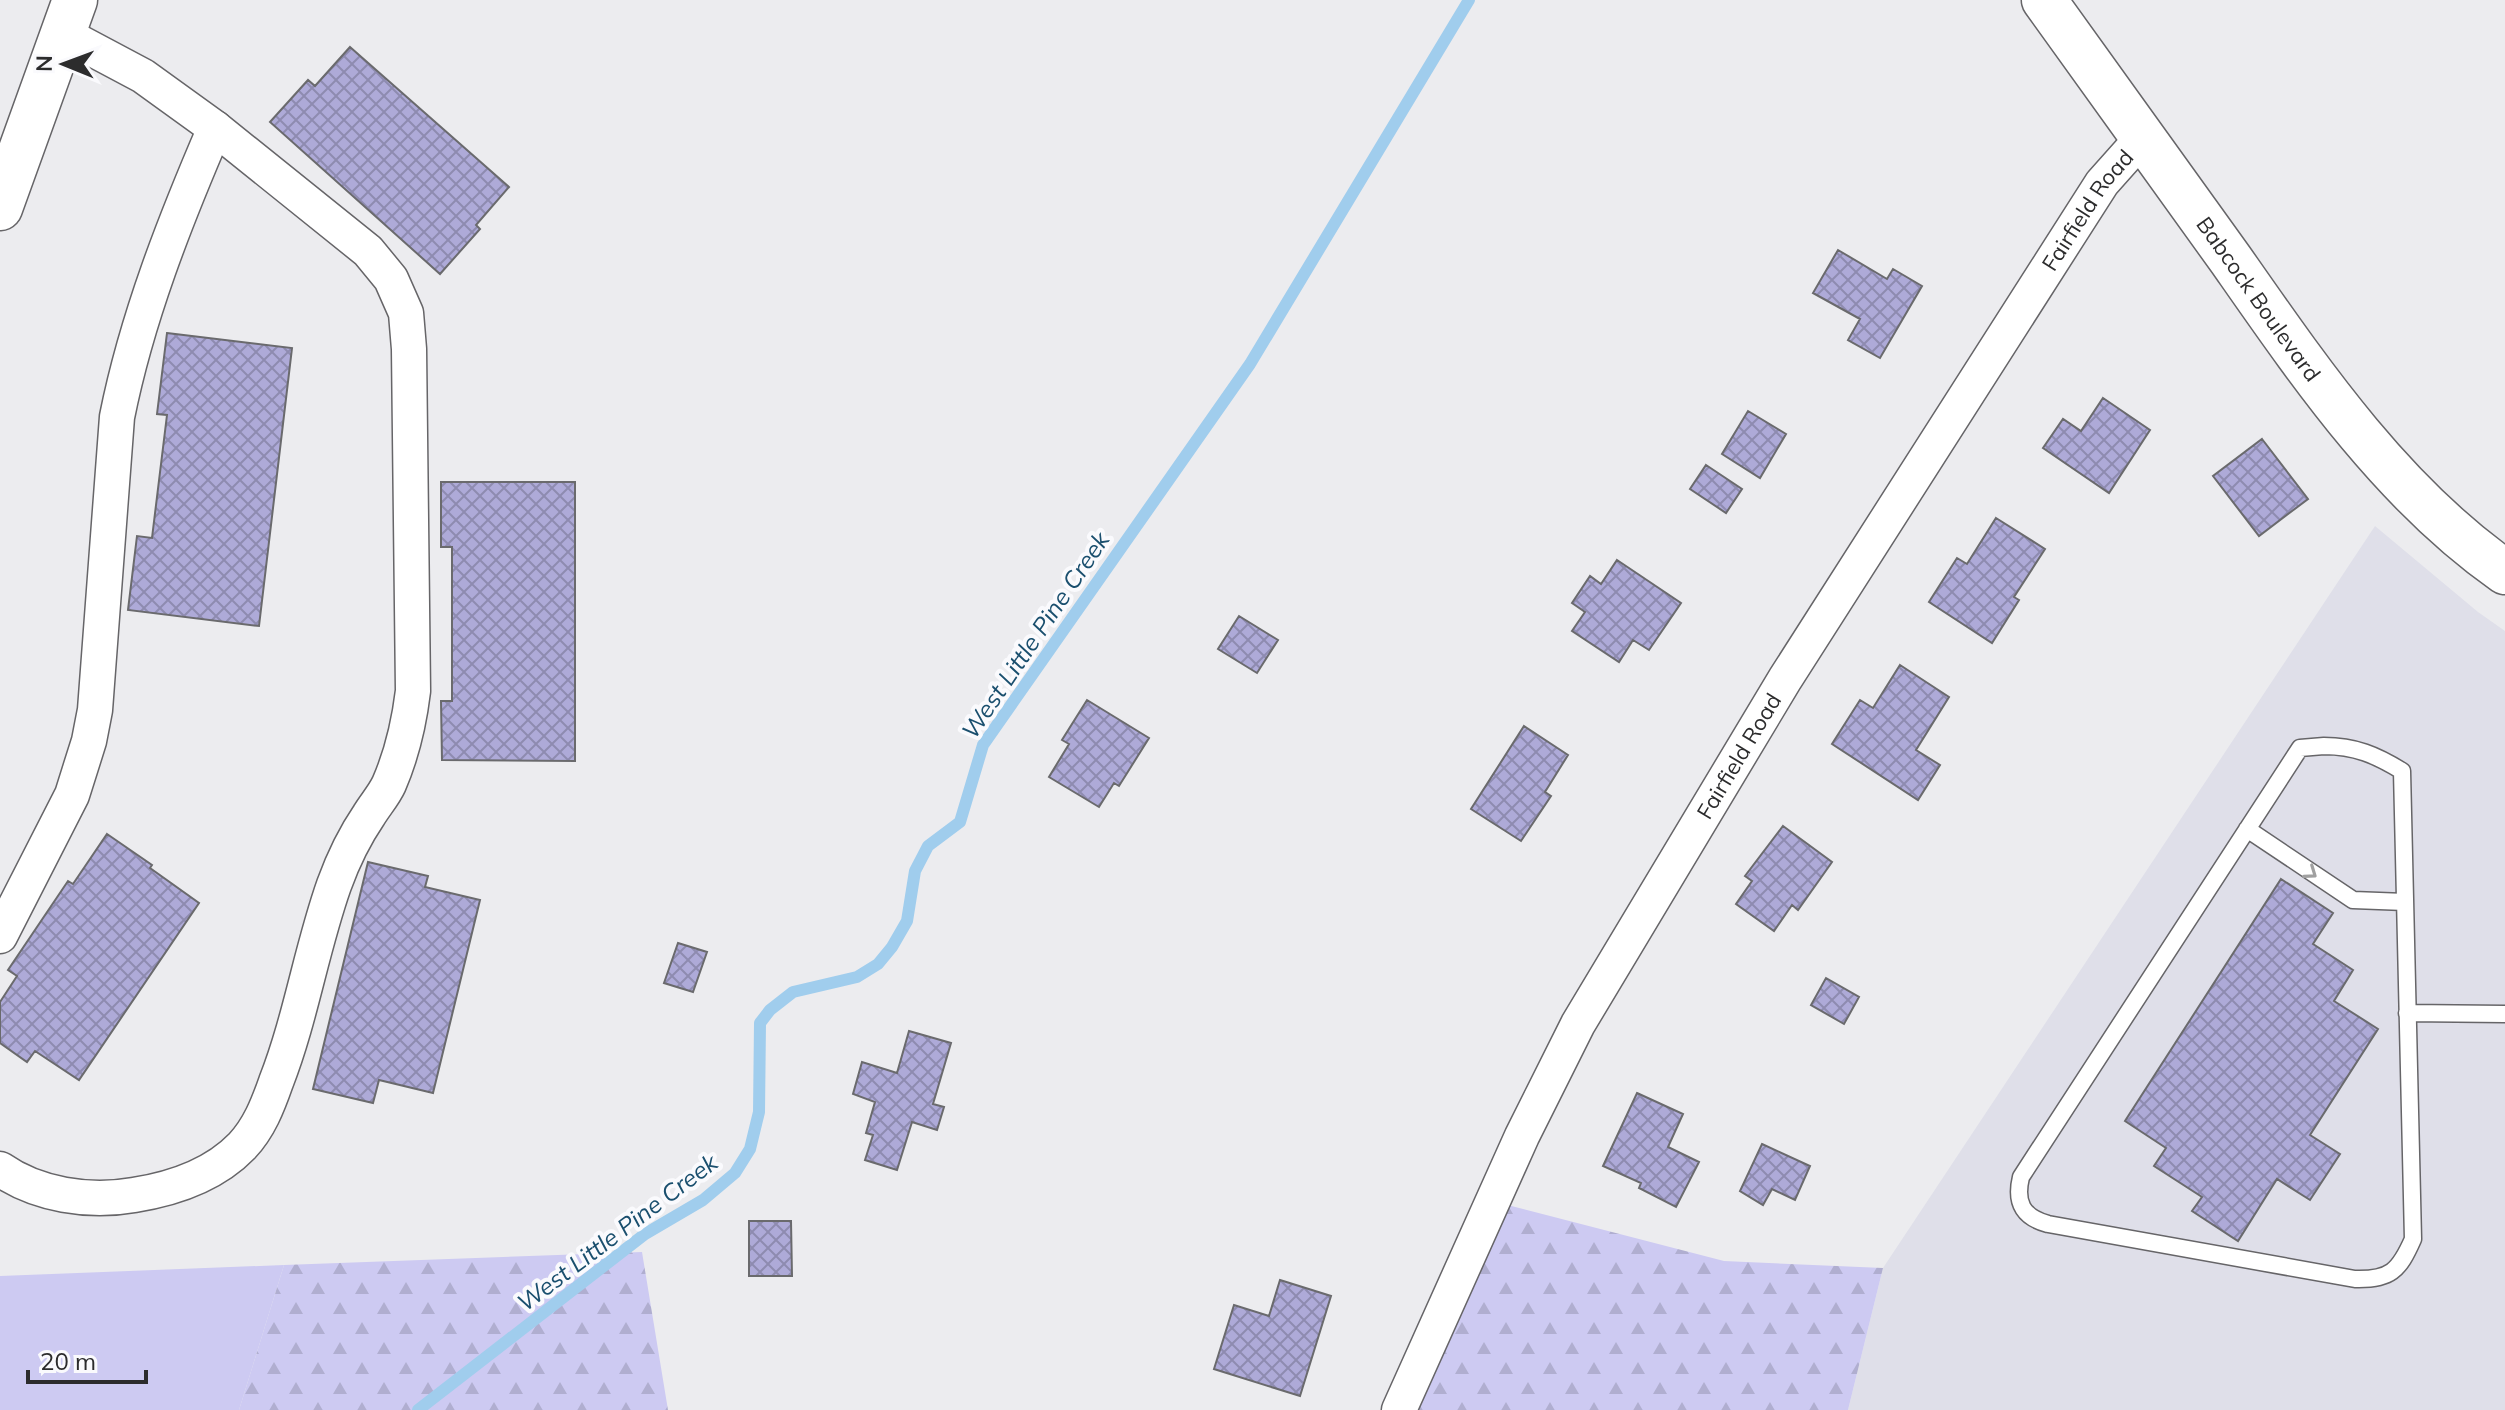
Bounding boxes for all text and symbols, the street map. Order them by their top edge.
north arrow [24,24,104,104]
text: N [30,55,58,72]
street label: Fairfield Road [2036,144,2139,276]
street label: Babcock Boulevard [2190,211,2327,387]
water label: West Little Pine Creek [955,525,1116,744]
street label: Fairfield Road [1690,688,1787,824]
one-way arrow [2303,863,2317,878]
water label: West Little Pine Creek [511,1146,724,1317]
scale bar [28,1334,146,1384]
text: 20 m [40,1346,96,1376]

